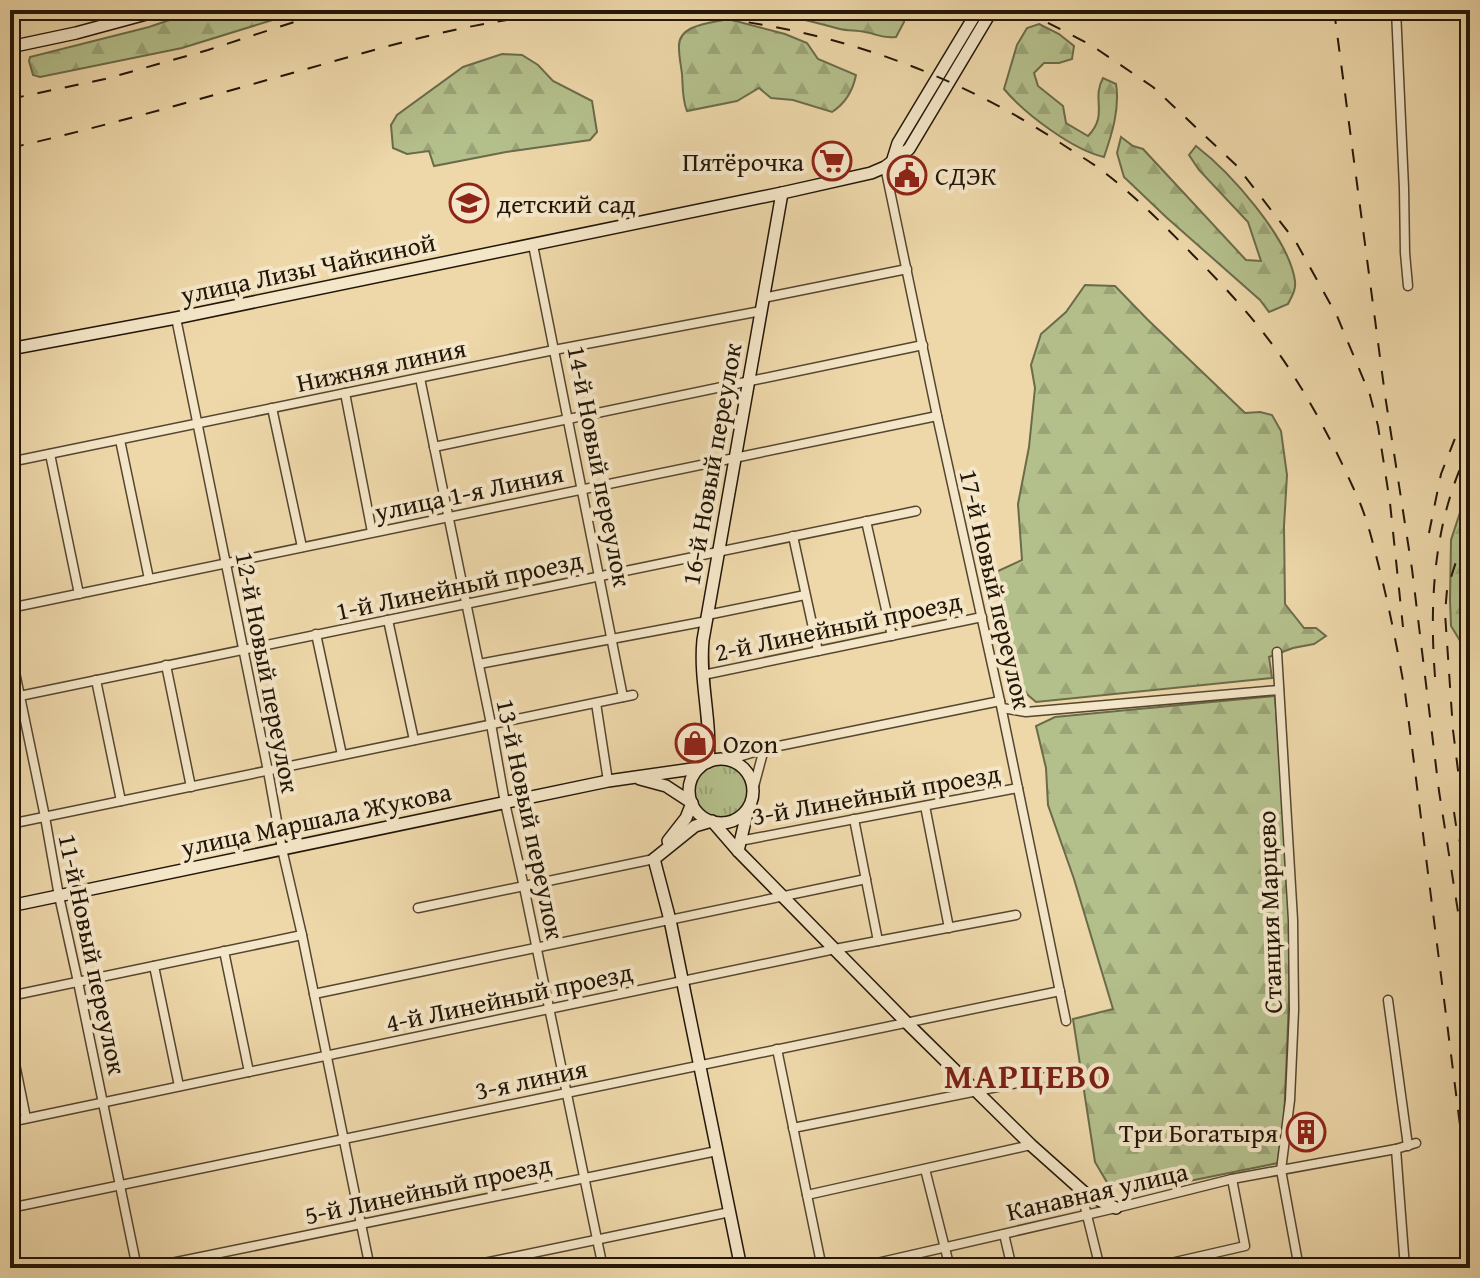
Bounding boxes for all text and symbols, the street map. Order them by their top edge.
supermarket icon: Пятёрочка [811,140,853,182]
place label: Пятёрочка [682,142,805,181]
public building icon: СДЭК [886,154,928,196]
place label: СДЭК [935,156,997,195]
school or university icon: детский сад [448,182,490,224]
place label: детский сад [497,184,636,223]
street label: улица Лизы Чайкиной [176,222,439,314]
street label: Нижняя линия [293,328,469,402]
street label: 16-й Новый переулок [670,339,752,588]
street label: 14-й Новый переулок [557,342,643,590]
street label: улица 1-я Линия [370,453,567,531]
street label: 17-й Новый переулок [949,465,1043,713]
street label: 1-й Линейный проезд [332,540,586,630]
street label: 12-й Новый переулок [225,548,311,796]
street label: 2-й Линейный проезд [711,581,965,671]
street label: 13-й Новый переулок [486,695,576,943]
shop icon: Ozon [674,722,716,764]
place label: Ozon [723,724,778,763]
street label: 3-й Линейный проезд [749,753,1003,835]
street label: улица Маршала Жукова [176,771,455,867]
street label: Станция Марцево [1246,810,1292,1014]
street label: 11-й Новый переулок [48,830,138,1078]
street label: 4-й Линейный проезд [382,952,636,1042]
street label: 3-я линия [471,1048,591,1110]
district label: МАРЦЕВО [944,1051,1112,1100]
building icon: Три Богатыря [1285,1111,1327,1153]
place label: Три Богатыря [1119,1113,1278,1152]
street label: 5-й Линейный проезд [301,1144,555,1234]
street label: Канавная улица [1002,1151,1192,1231]

